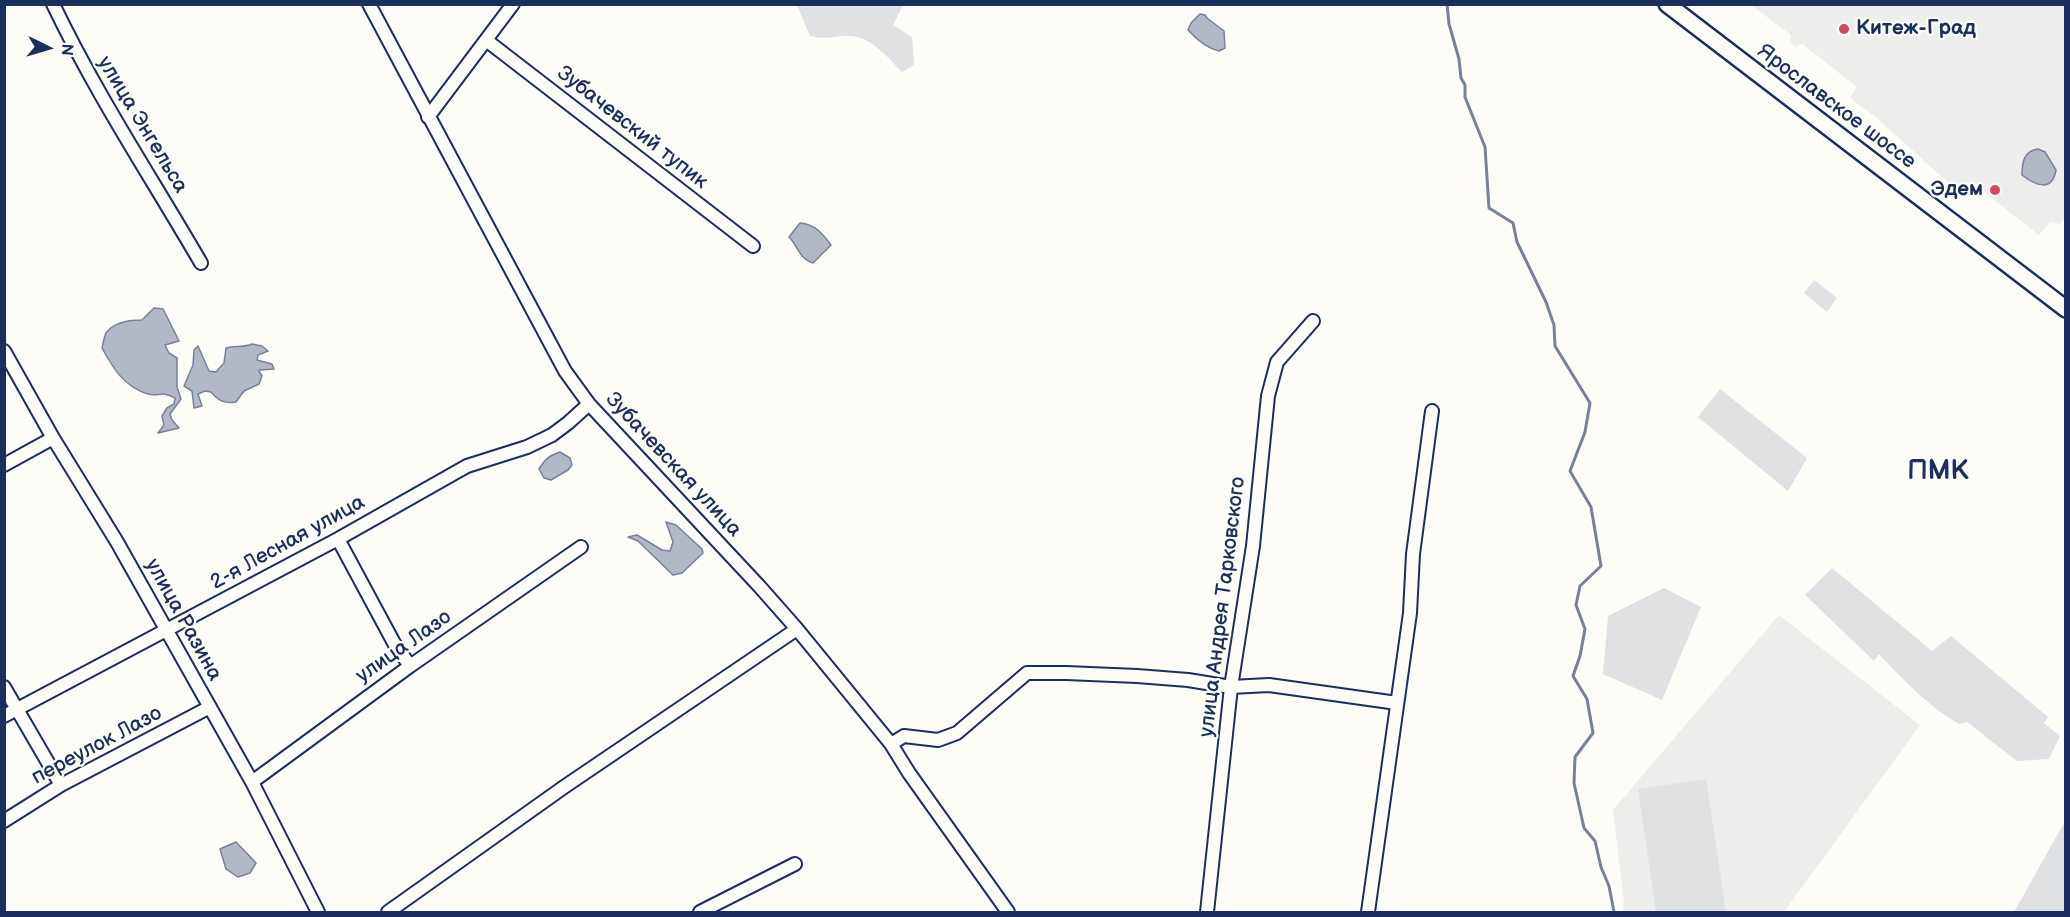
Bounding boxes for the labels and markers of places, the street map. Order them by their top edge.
place label: Китеж-Град [1856,16,1976,42]
marker: Китеж-Град [1837,22,1851,36]
place label: Эдем [1931,177,1983,203]
marker: Эдем [1988,183,2002,197]

